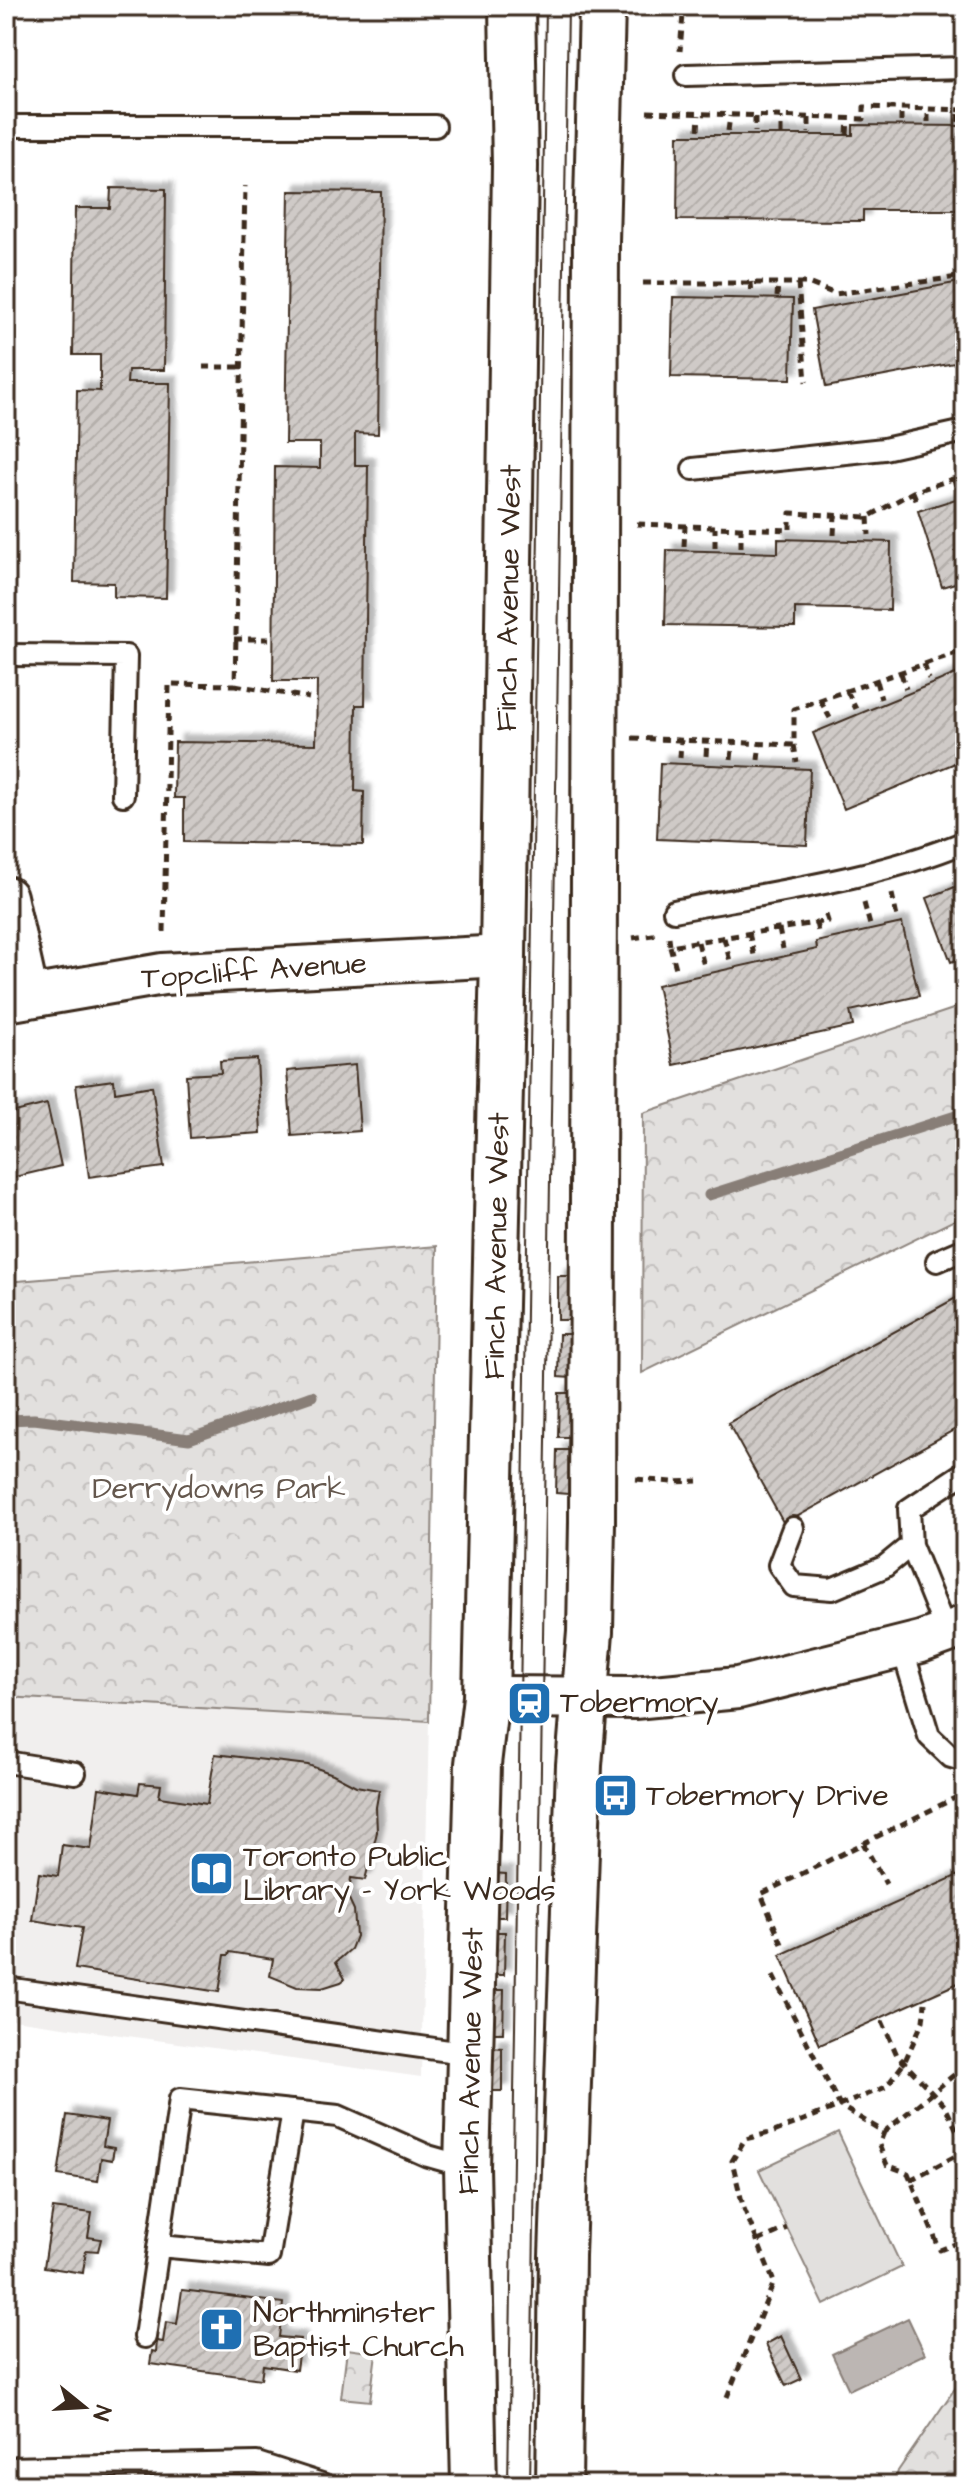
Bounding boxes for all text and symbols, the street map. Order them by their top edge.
street label: Finch Avenue West [486,464,532,732]
street label: Topcliff Avenue [140,942,368,1000]
street label: Finch Avenue West [474,1112,520,1380]
park label: Derrydowns Park [92,1468,346,1511]
station icon: Tobermory [505,1679,553,1727]
place label: Tobermory [560,1682,718,1725]
bus stop icon: Tobermory Drive [591,1772,639,1820]
place label: Tobermory Drive [646,1775,889,1818]
place label: Toronto Public Library - York Woods [243,1836,556,1913]
library icon: Toronto Public Library - York Woods [188,1850,236,1898]
street label: Finch Avenue West [448,1927,494,2195]
place label: Northminster Baptist Church [253,2292,464,2368]
church icon: Northminster Baptist Church [198,2306,246,2354]
north arrow [44,2367,124,2447]
text: N [85,2401,118,2424]

